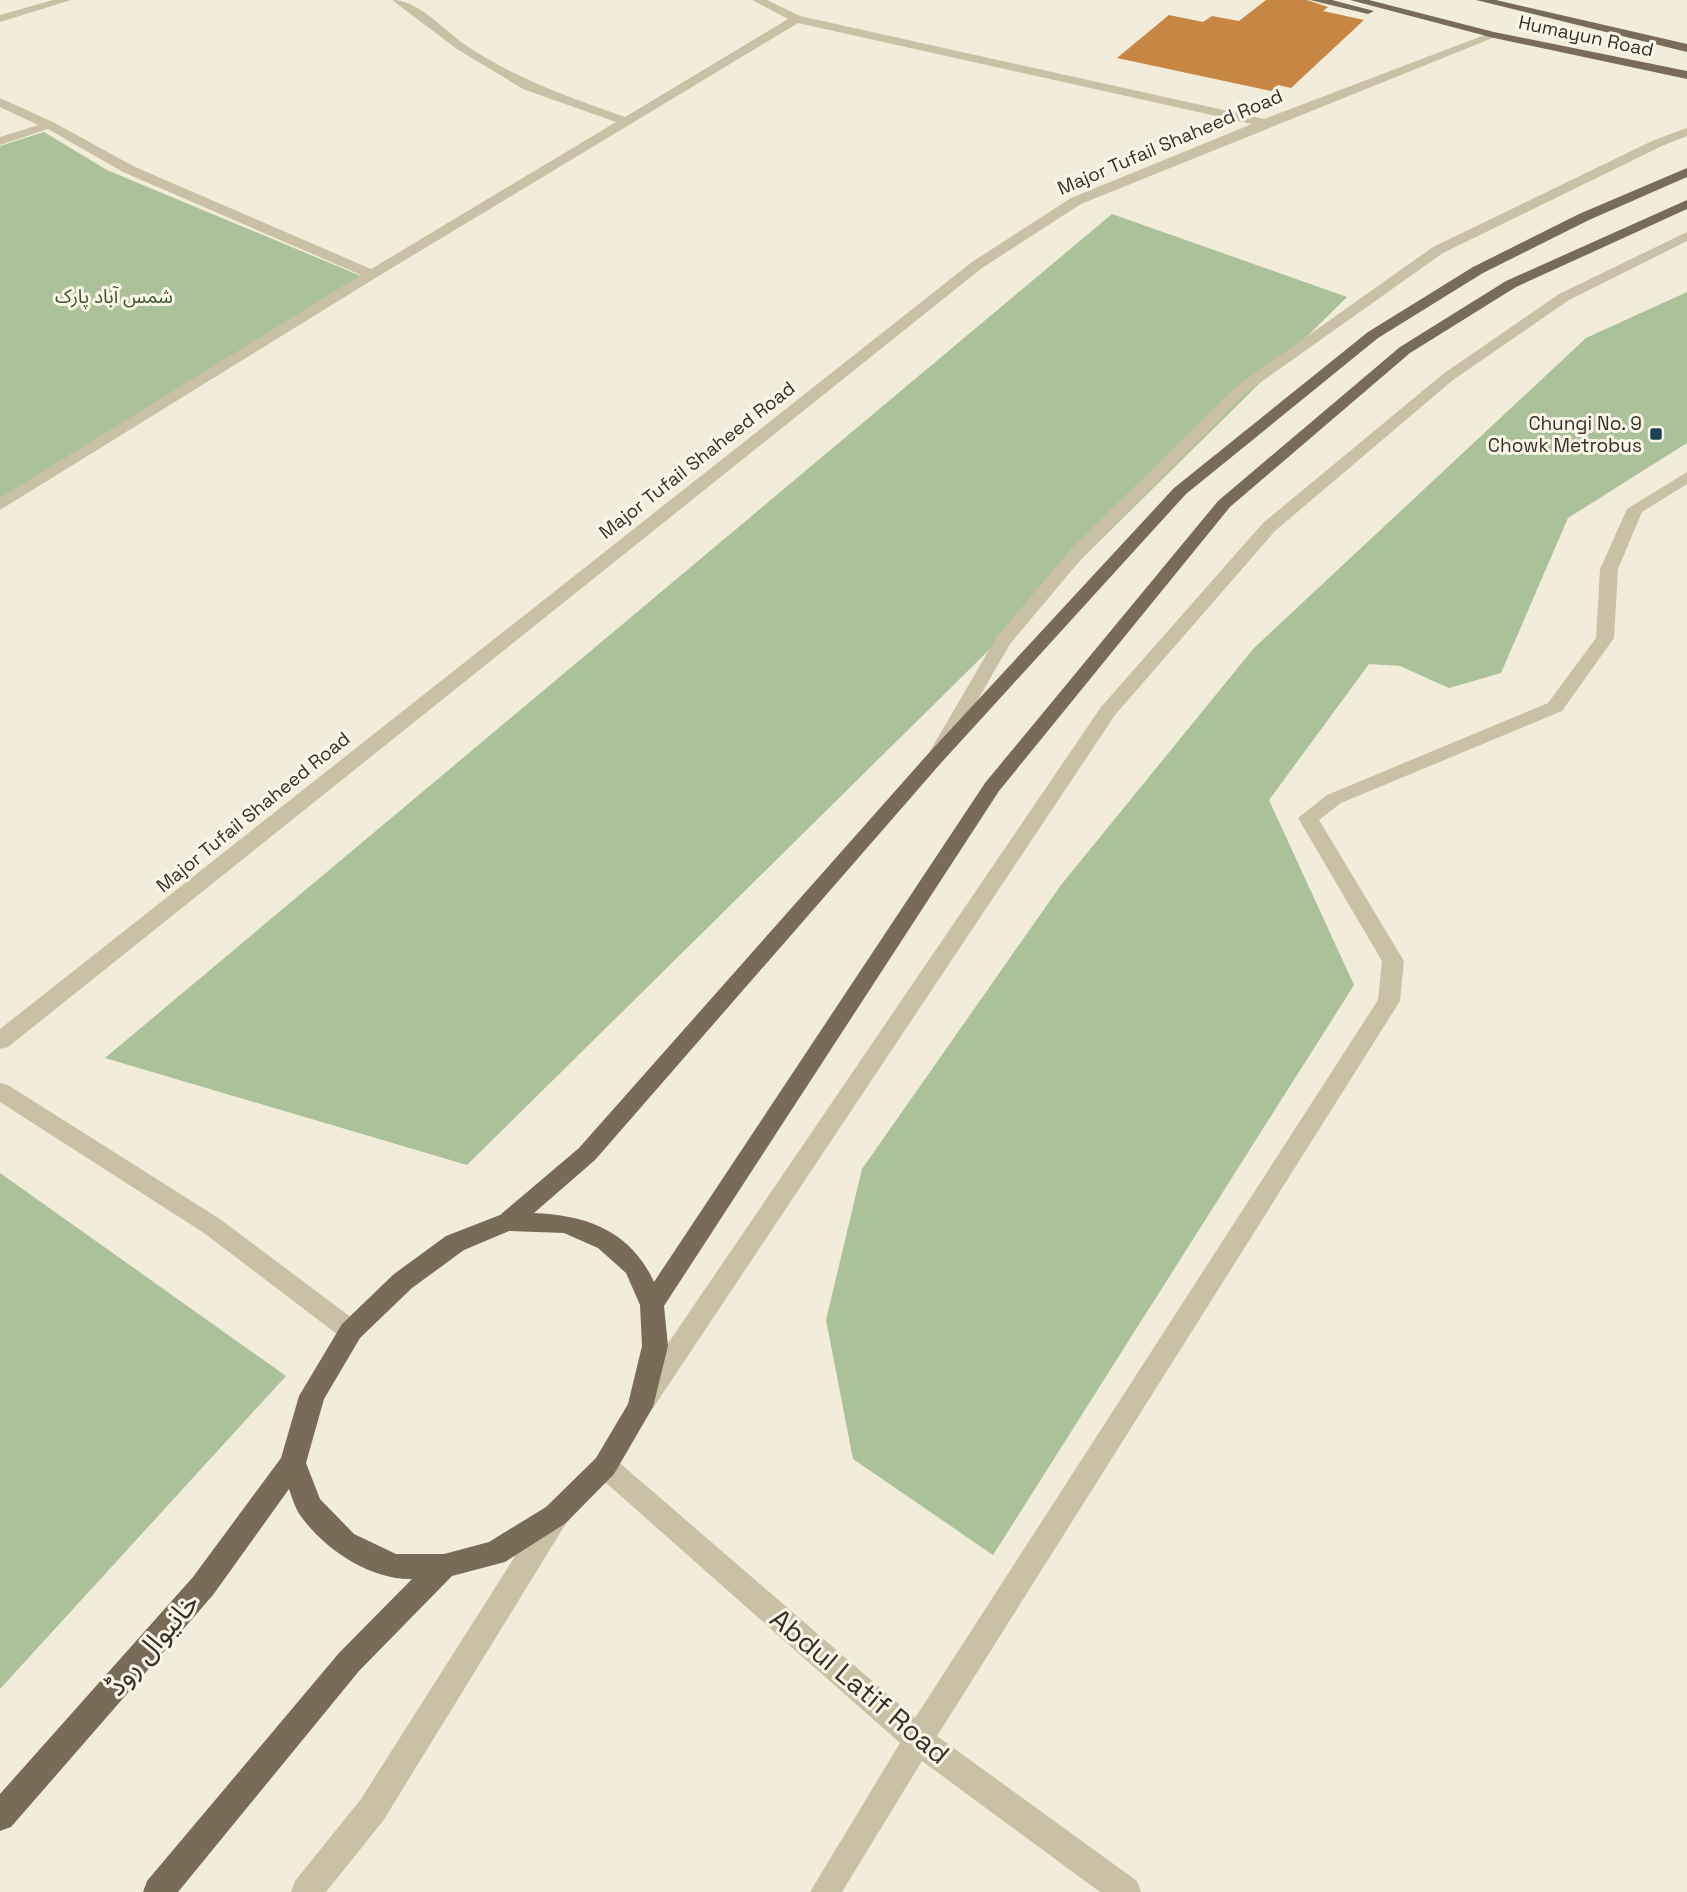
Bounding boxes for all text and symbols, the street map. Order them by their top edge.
street label: Humayun Road [1516,9,1656,63]
street label: Major Tufail Shaheed Road [1054,83,1286,201]
park label: شمس آباد پارک [55,284,173,309]
street label: Major Tufail Shaheed Road [594,376,800,544]
place label: Chungi No. 9 Chowk Metrobus [1488,411,1642,458]
marker: Chungi No. 9 Chowk Metrobus [1648,426,1664,442]
street label: Major Tufail Shaheed Road [151,726,355,898]
street label: خانیوال روڈ [97,1585,207,1703]
street label: Abdul Latif Road [763,1600,957,1772]

